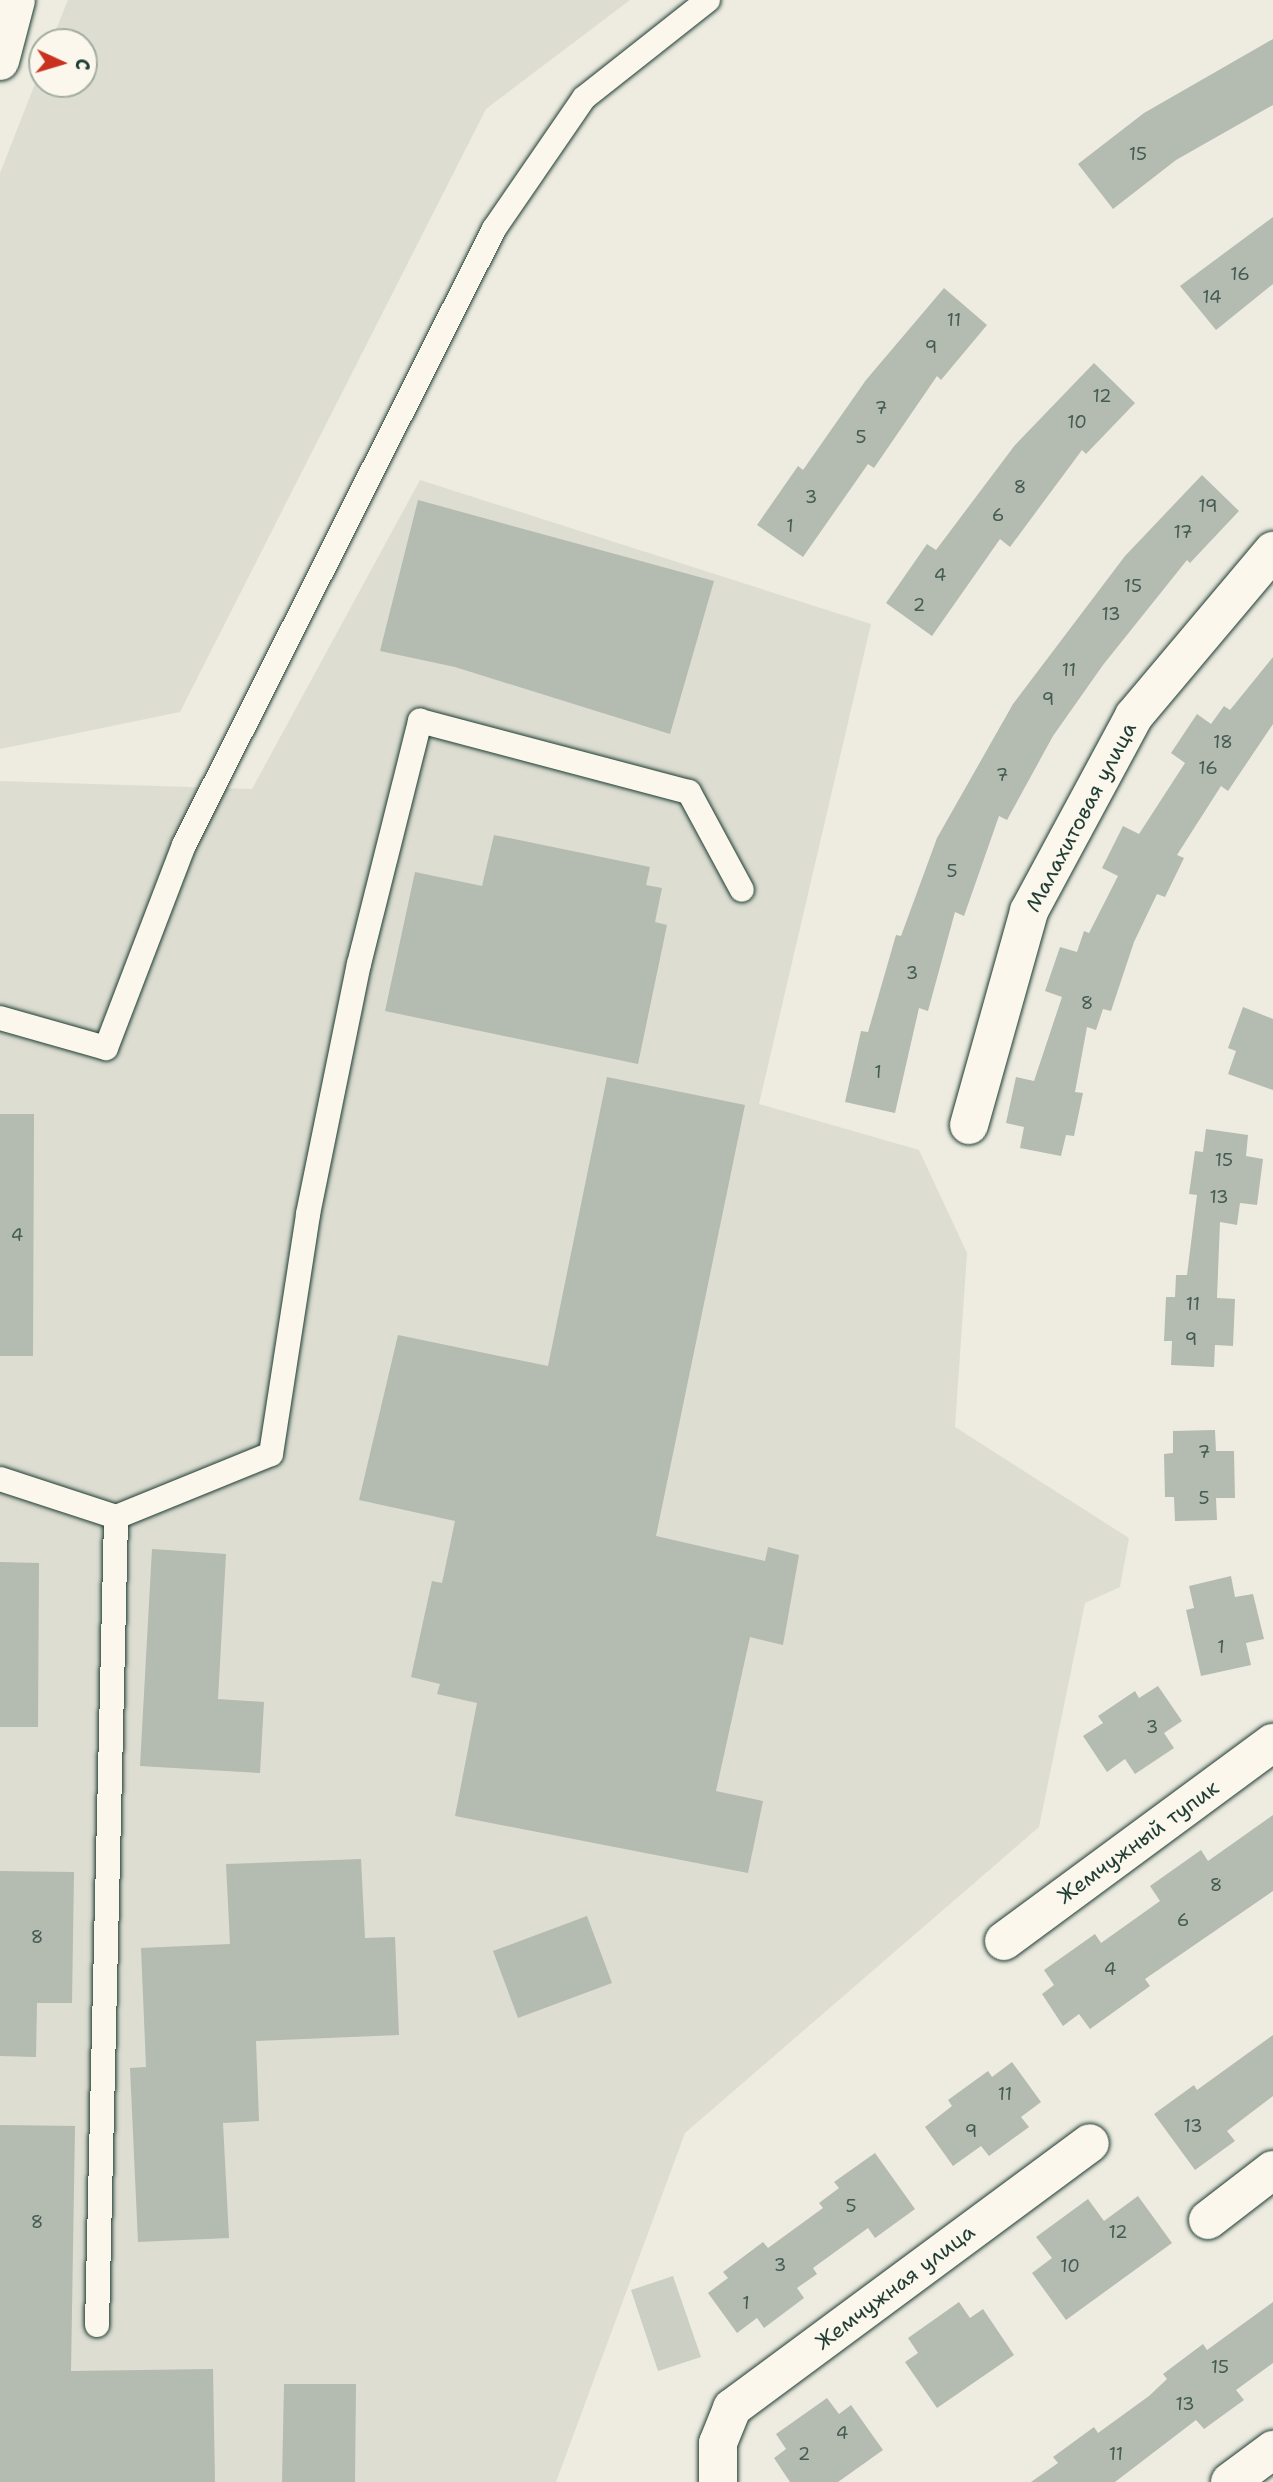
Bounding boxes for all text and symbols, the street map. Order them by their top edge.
north arrow [28,28,98,98]
text: С [70,58,95,71]
house number: 15 [1129,143,1147,165]
house number: 16 [1230,263,1250,285]
house number: 14 [1202,286,1222,308]
house number: 11 [947,309,961,331]
house number: 9 [925,336,937,358]
house number: 12 [1092,385,1112,407]
house number: 7 [875,397,887,419]
house number: 10 [1067,411,1087,433]
house number: 5 [855,426,867,448]
house number: 8 [1014,476,1026,498]
house number: 3 [805,486,817,508]
house number: 19 [1198,495,1218,517]
house number: 6 [992,504,1004,526]
house number: 1 [786,515,794,537]
house number: 17 [1173,521,1193,543]
house number: 4 [934,564,946,586]
house number: 15 [1124,575,1142,597]
house number: 2 [913,594,925,616]
house number: 13 [1101,603,1121,625]
house number: 11 [1062,659,1076,681]
house number: 9 [1042,688,1054,710]
street label: Малахитовая улица [1020,718,1142,916]
house number: 18 [1213,731,1233,753]
house number: 16 [1198,757,1218,779]
house number: 7 [996,764,1008,786]
house number: 5 [946,860,958,882]
house number: 3 [906,962,918,984]
house number: 8 [1081,992,1093,1014]
house number: 1 [874,1061,882,1083]
house number: 15 [1215,1149,1233,1171]
house number: 13 [1209,1186,1229,1208]
house number: 4 [11,1224,23,1246]
house number: 11 [1186,1293,1200,1315]
house number: 9 [1185,1328,1197,1350]
house number: 7 [1198,1441,1210,1463]
house number: 5 [1198,1487,1210,1509]
house number: 1 [1217,1636,1225,1658]
house number: 3 [1146,1716,1158,1738]
street label: Жемчужный тупик [1052,1775,1224,1909]
house number: 8 [1210,1874,1222,1896]
house number: 6 [1177,1909,1189,1931]
house number: 8 [31,1926,43,1948]
house number: 4 [1104,1958,1116,1980]
house number: 11 [998,2083,1012,2105]
house number: 13 [1183,2115,1203,2137]
house number: 9 [965,2120,977,2142]
house number: 5 [845,2195,857,2217]
house number: 8 [31,2211,43,2233]
street label: Жемчужная улица [810,2219,980,2355]
house number: 12 [1108,2221,1128,2243]
house number: 3 [774,2254,786,2276]
house number: 10 [1060,2255,1080,2277]
house number: 1 [742,2292,750,2314]
house number: 15 [1211,2356,1229,2378]
house number: 13 [1175,2393,1195,2415]
house number: 4 [836,2422,848,2444]
house number: 2 [798,2443,810,2465]
house number: 11 [1109,2443,1123,2465]

